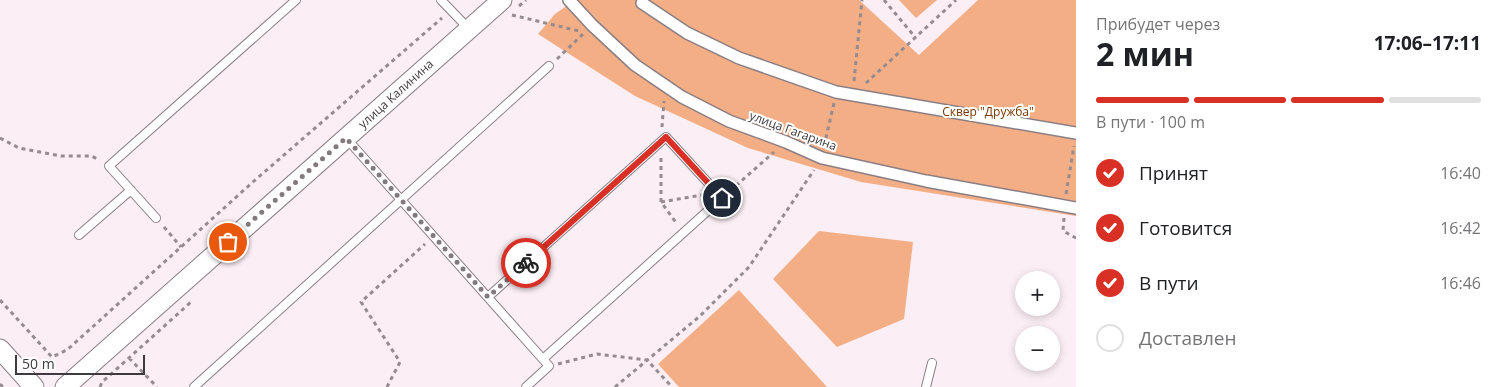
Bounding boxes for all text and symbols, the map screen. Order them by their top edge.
text: Прибудет через [1096,13,1220,35]
text: 17:06–17:11 [1374,30,1481,56]
text: 2 мин [1096,32,1194,75]
street label: улица Калинина [354,55,437,132]
park label: Сквер "Дружба" [942,103,1034,120]
street label: улица Гагарина [747,107,839,154]
text: В пути · 100 m [1096,111,1205,133]
icon: check [1096,159,1124,187]
text: Принят [1139,160,1208,186]
text: 16:40 [1440,162,1481,184]
pin [701,177,743,219]
icon: home [708,184,736,212]
icon: check [1096,214,1124,242]
text: Готовится [1139,215,1232,241]
text: 16:42 [1440,217,1481,239]
pin [207,221,249,263]
icon: bag [214,228,242,256]
courier [501,238,551,288]
icon: bike [512,249,540,277]
icon: check [1096,269,1124,297]
text: В пути [1139,270,1199,296]
map controls [1015,271,1060,371]
button: + [1015,271,1060,316]
text: 16:46 [1440,272,1481,294]
text: Доставлен [1139,325,1237,351]
button: − [1015,326,1060,371]
scale bar [15,352,145,375]
text: 50 m [22,354,55,373]

